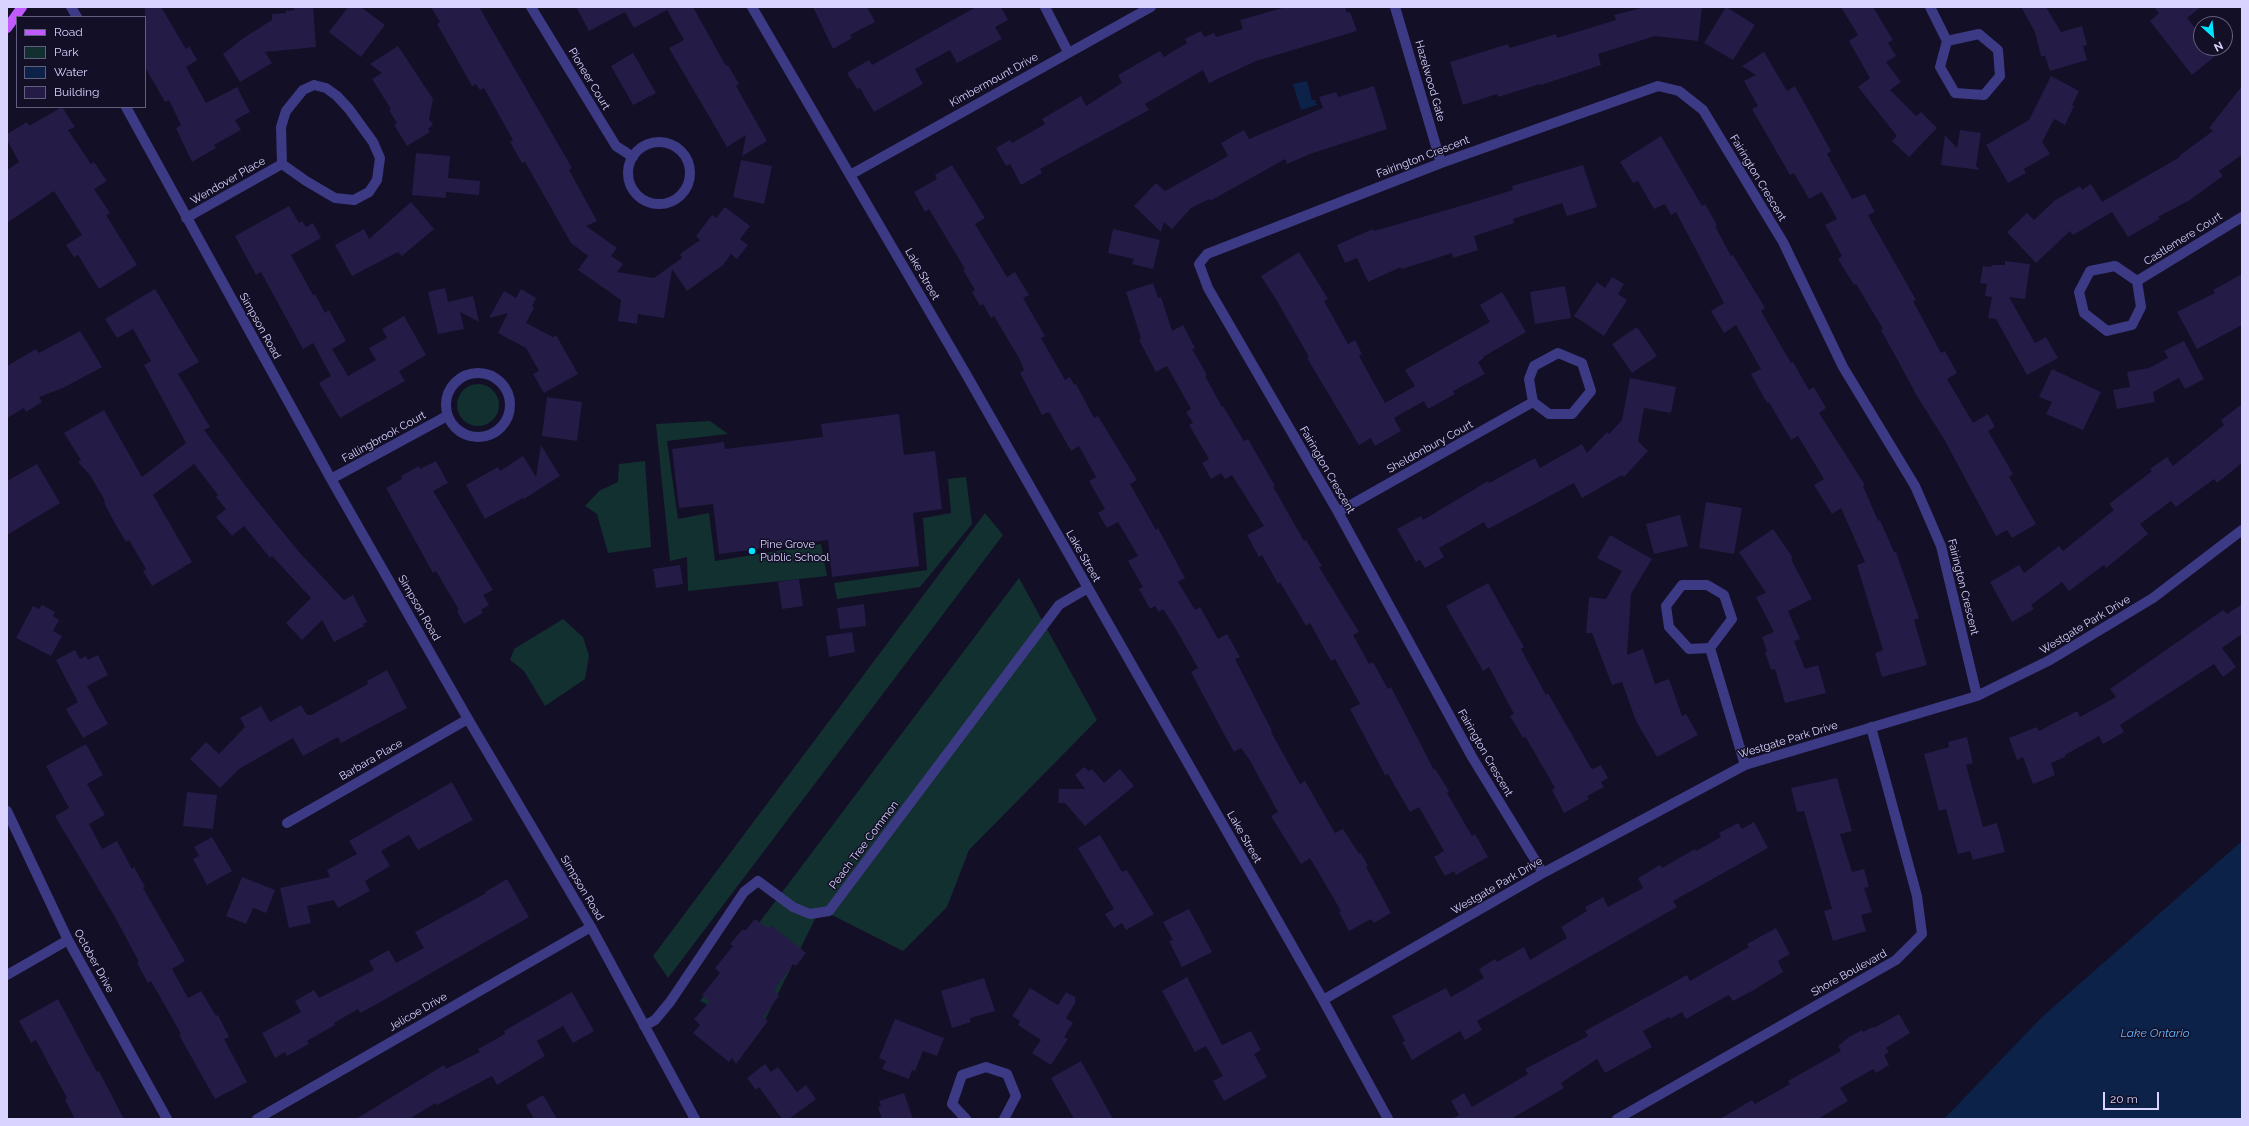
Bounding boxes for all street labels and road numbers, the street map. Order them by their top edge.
street label: Hazelwood Gate [1412,39,1448,123]
street label: Pioneer Court [565,46,613,112]
street label: Kimbermount Drive [948,50,1040,110]
street label: Fairington Crescent [1727,132,1789,224]
street label: Fairington Crescent [1375,133,1471,181]
street label: Wendover Place [188,154,268,208]
street label: Castlemere Court [2141,210,2225,268]
street label: Lake Street [902,246,942,302]
street label: Simpson Road [236,291,284,361]
street label: Fallingbrook Court [340,409,428,465]
street label: Sheldonbury Court [1385,418,1475,476]
street label: Fairington Crescent [1297,424,1357,516]
street label: Lake Street [1063,528,1103,584]
street label: Fairington Crescent [1945,538,1981,636]
street label: Simpson Road [395,573,443,643]
street label: Westgate Park Drive [2037,593,2133,657]
street label: Fairington Crescent [1455,707,1515,799]
street label: Westgate Park Drive [1737,719,1839,761]
street label: Barbara Place [337,737,405,783]
street label: Peach Tree Common [827,798,901,892]
street label: Lake Street [1224,809,1264,865]
street label: Simpson Road [557,853,607,923]
street label: Westgate Park Drive [1449,854,1545,918]
street label: October Drive [71,927,117,995]
street label: Shore Boulevard [1809,947,1889,999]
street label: Jelicoe Drive [387,990,449,1034]

